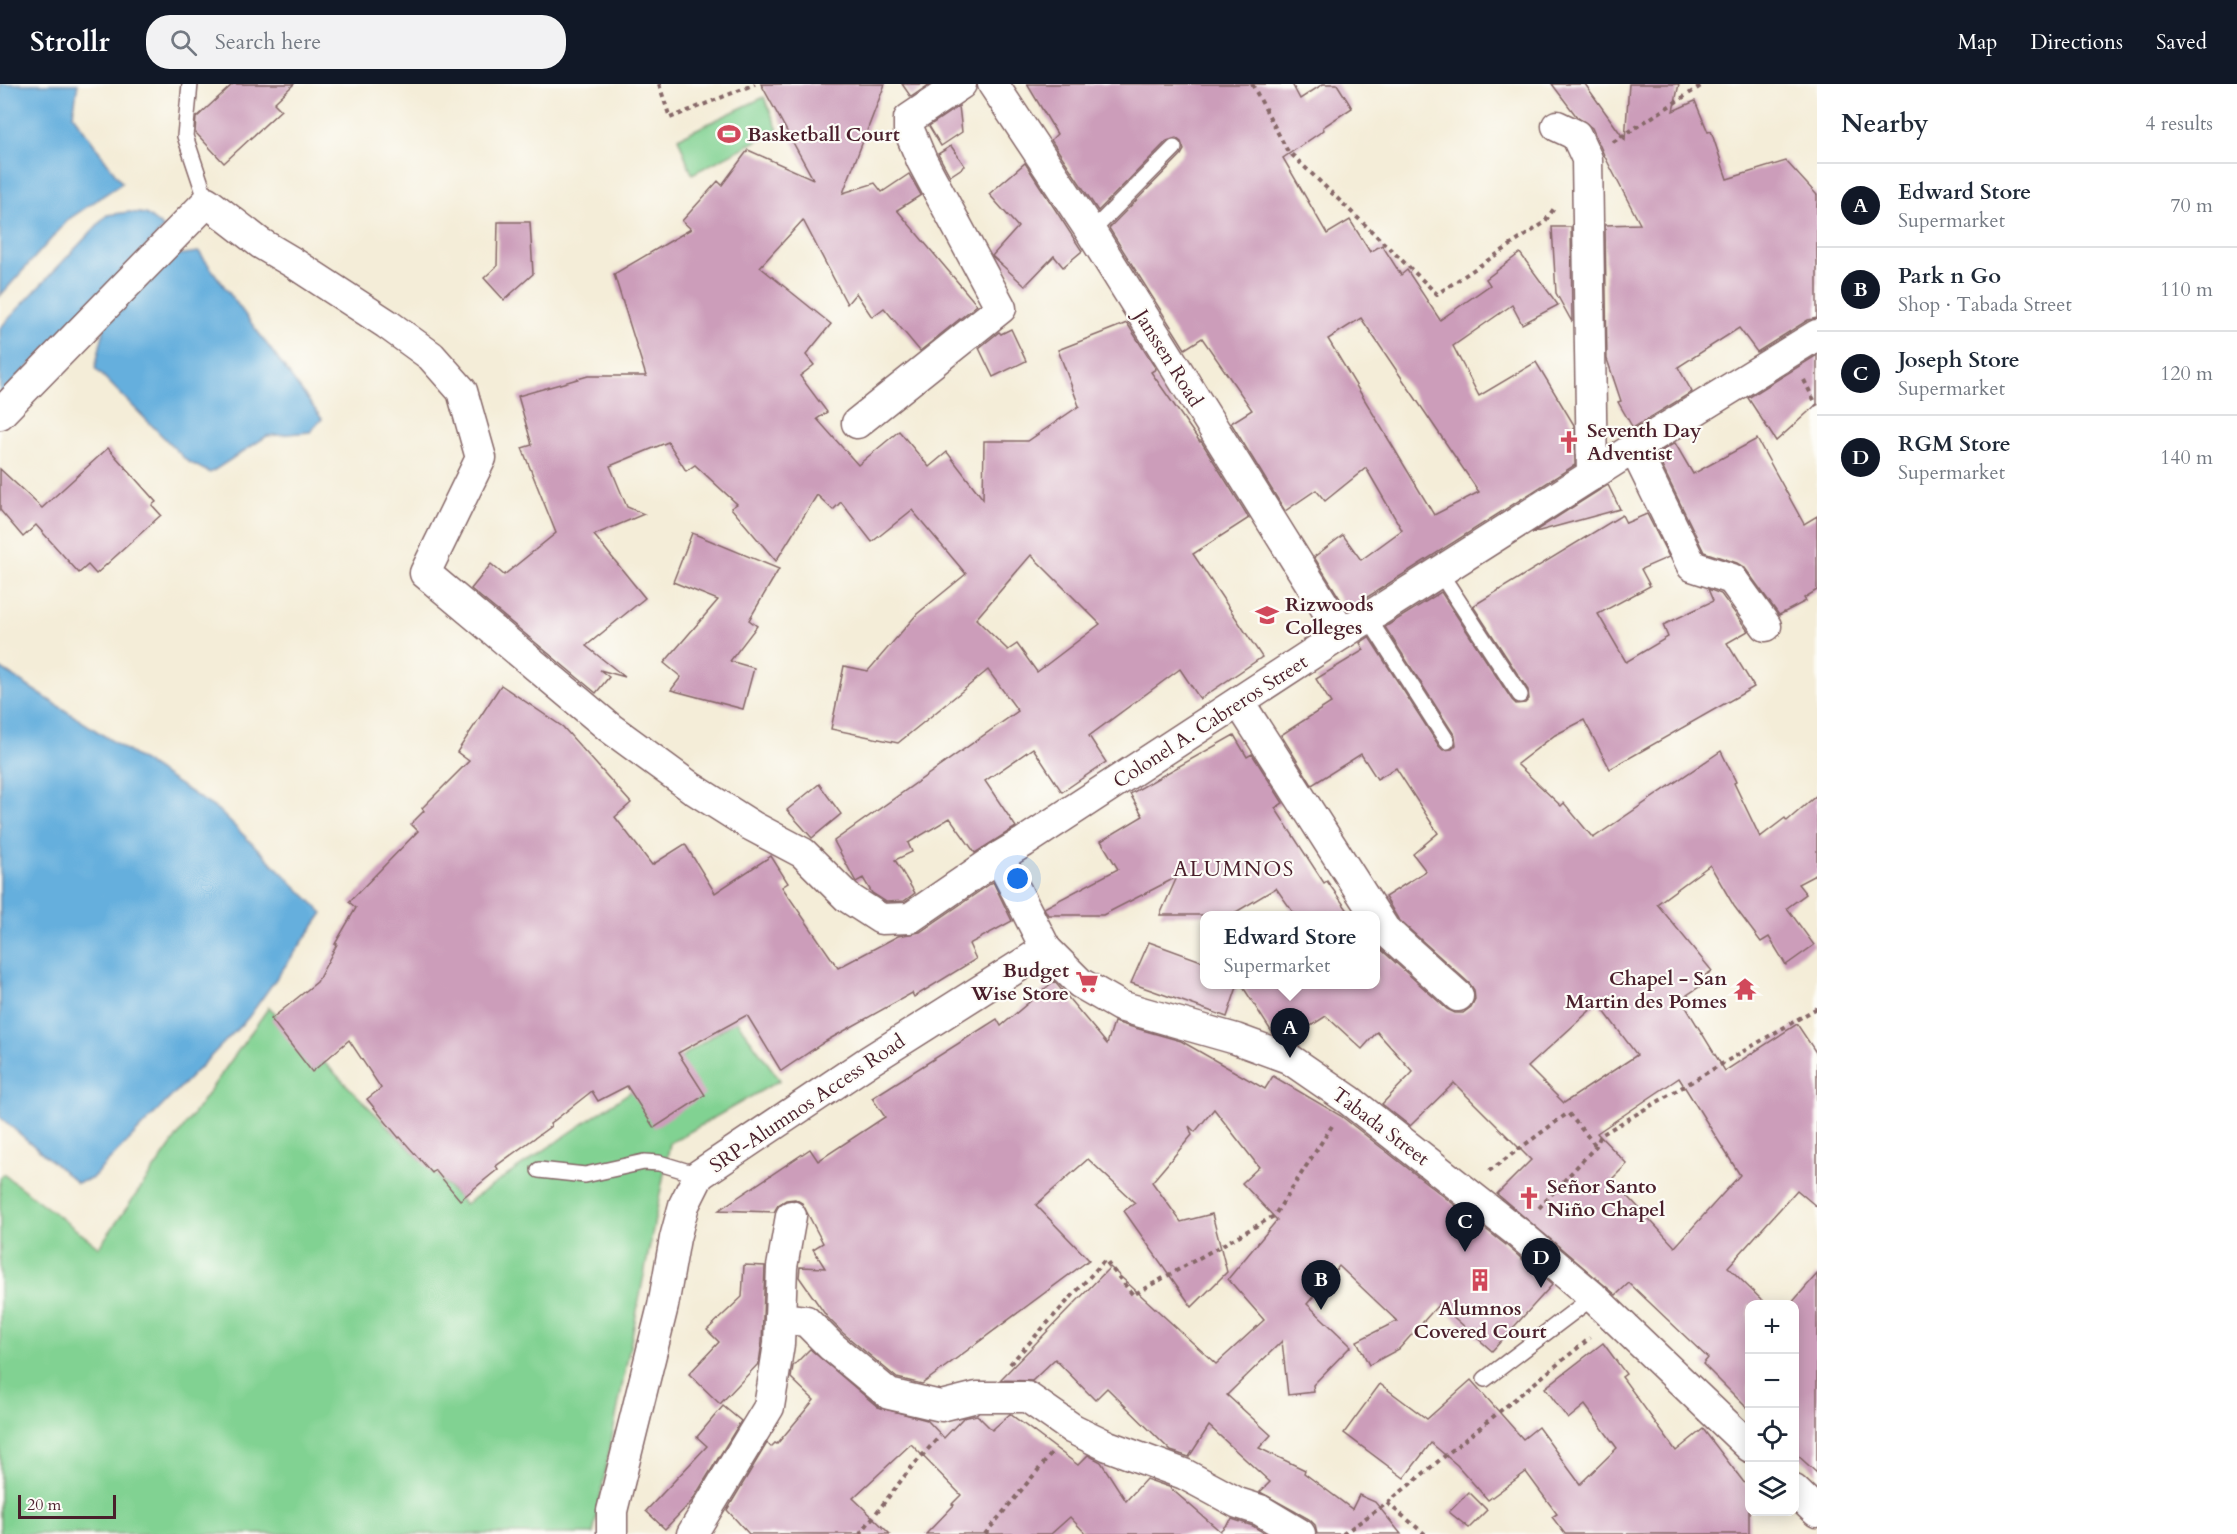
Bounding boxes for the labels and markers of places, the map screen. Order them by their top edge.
sports icon: Basketball Court [716,121,742,147]
place label: Basketball Court [747,121,900,148]
place label: Seventh Day Adventist [1587,417,1702,467]
church icon: Seventh Day Adventist [1556,429,1582,455]
place label: Rizwoods Colleges [1285,591,1374,641]
school or university icon: Rizwoods Colleges [1254,602,1280,628]
place label: Budget Wise Store [970,957,1069,1007]
place label: Chapel - San Martin des Pomes [1565,965,1727,1015]
supermarket icon: Budget Wise Store [1074,969,1100,995]
temple icon: Chapel - San Martin des Pomes [1732,976,1758,1002]
pin: A [1270,1008,1310,1058]
place label: Señor Santo Niño Chapel [1547,1173,1665,1223]
church icon: Señor Santo Niño Chapel [1516,1185,1542,1211]
pin: C [1446,1202,1484,1252]
pin: D [1522,1238,1560,1288]
pin: B [1302,1260,1340,1310]
building icon: Alumnos Covered Court [1467,1267,1493,1293]
place label: Alumnos Covered Court [1413,1295,1547,1345]

